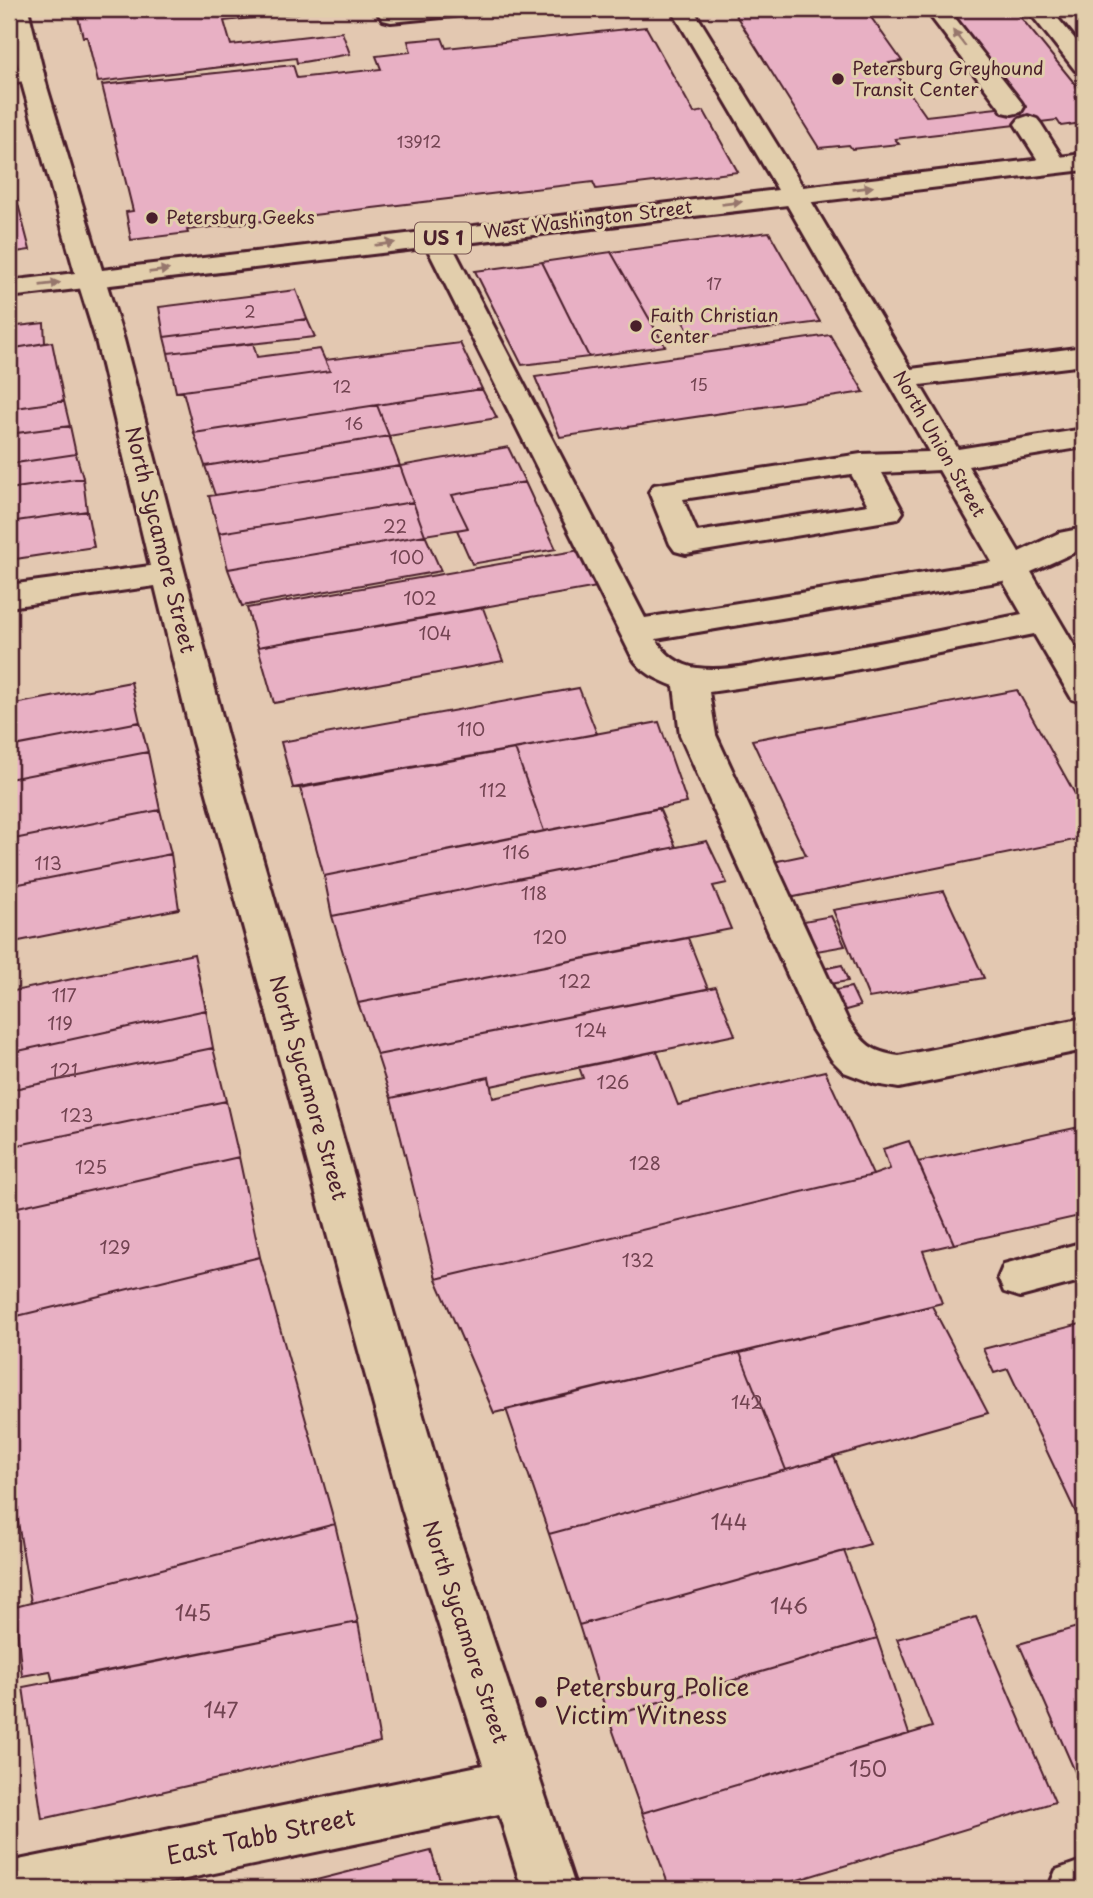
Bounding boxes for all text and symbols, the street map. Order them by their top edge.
one-way arrow [952,30,967,48]
place label: Petersburg Greyhound Transit Center [852,54,1044,102]
marker: Petersburg Greyhound Transit Center [830,71,846,87]
house number: 13912 [397,129,441,153]
one-way arrow [852,182,874,193]
street label: West Washington Street [482,192,694,245]
one-way arrow [721,198,743,209]
place label: Petersburg Geeks [166,203,315,230]
marker: Petersburg Geeks [144,210,160,226]
road number: US 1 [415,222,471,254]
one-way arrow [374,239,396,250]
one-way arrow [148,266,170,277]
house number: 17 [706,271,722,295]
one-way arrow [39,278,61,289]
house number: 2 [244,299,256,323]
place label: Faith Christian Center [650,301,778,349]
marker: Faith Christian Center [628,318,644,334]
street label: North Union Street [887,365,993,522]
house number: 15 [690,372,708,396]
house number: 12 [333,374,351,398]
house number: 16 [345,411,363,435]
street label: North Sycamore Street [118,423,206,656]
house number: 22 [383,512,407,539]
house number: 100 [390,543,424,570]
house number: 102 [403,584,437,611]
house number: 104 [418,619,452,646]
house number: 110 [457,715,485,742]
house number: 112 [479,776,507,803]
house number: 116 [502,838,530,865]
house number: 113 [34,849,62,876]
house number: 118 [521,879,547,906]
house number: 120 [533,923,567,950]
house number: 122 [559,967,591,994]
street label: North Sycamore Street [262,971,357,1204]
house number: 117 [51,981,77,1008]
house number: 119 [47,1009,73,1036]
house number: 124 [575,1016,607,1043]
house number: 121 [50,1056,78,1083]
house number: 126 [597,1068,629,1095]
house number: 123 [61,1101,93,1128]
house number: 128 [629,1149,661,1176]
house number: 125 [75,1153,107,1180]
house number: 129 [99,1233,131,1260]
house number: 132 [622,1246,654,1273]
house number: 142 [731,1388,763,1415]
house number: 144 [710,1505,748,1537]
street label: North Sycamore Street [416,1516,518,1747]
house number: 146 [770,1589,808,1621]
house number: 145 [175,1596,211,1628]
place label: Petersburg Police Victim Witness [555,1668,749,1732]
house number: 147 [204,1693,239,1725]
marker: Petersburg Police Victim Witness [533,1694,549,1710]
house number: 150 [849,1752,887,1784]
street label: East Tabb Street [163,1797,358,1873]

